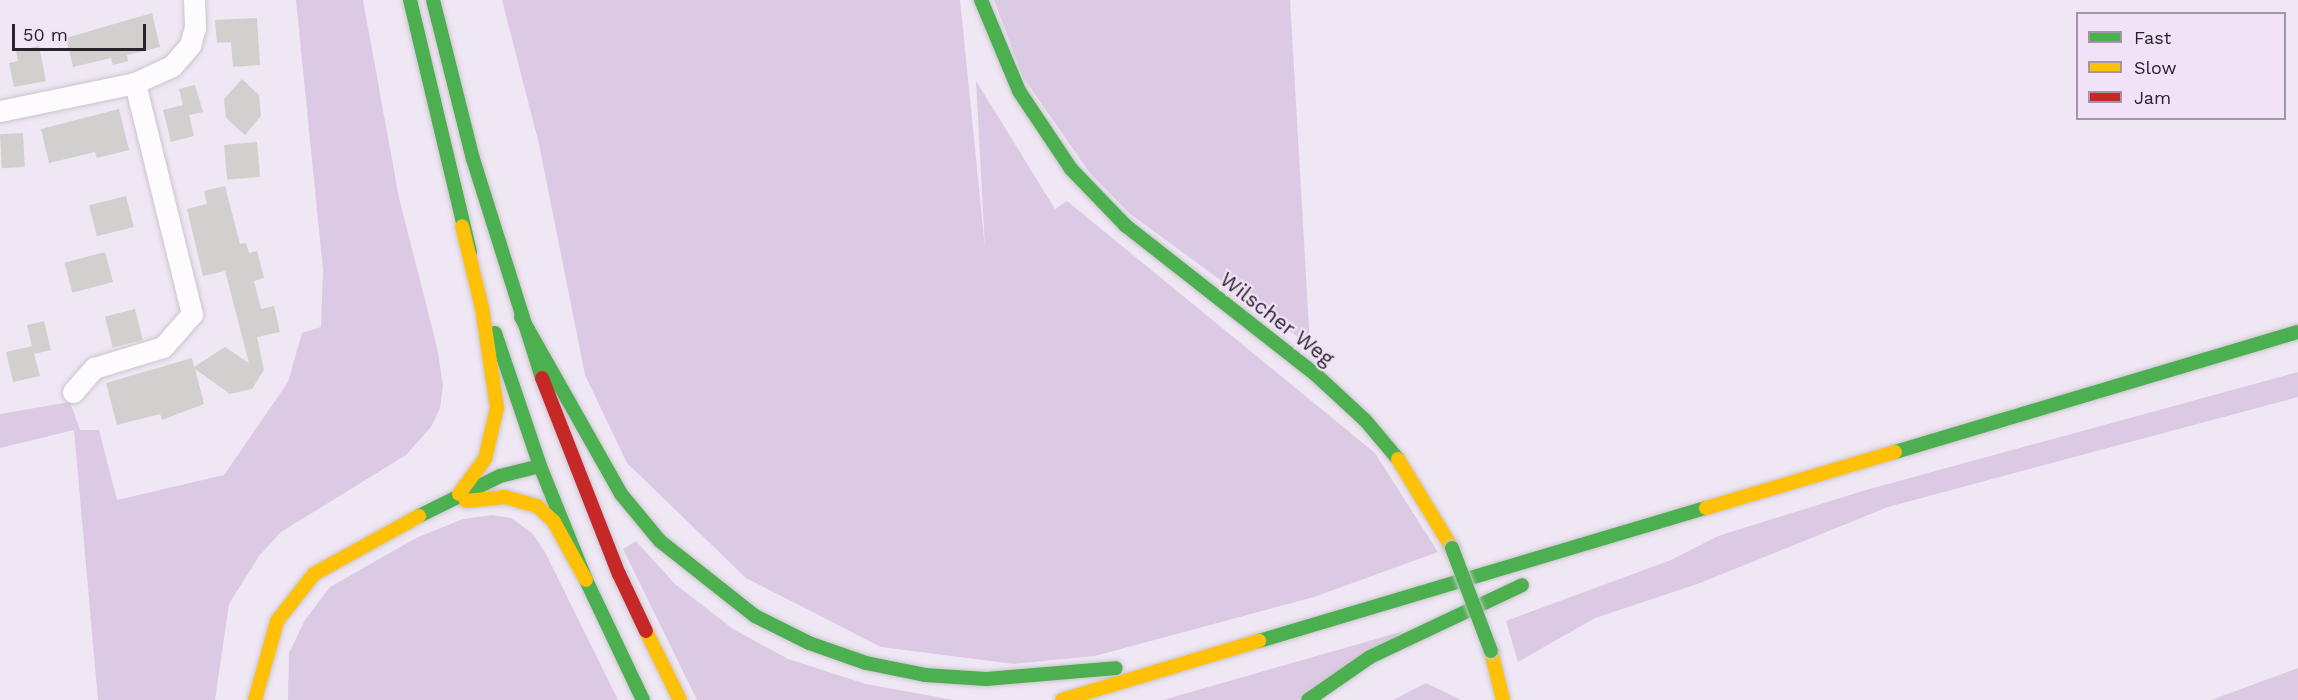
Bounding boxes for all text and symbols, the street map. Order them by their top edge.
scale bar [15,12,148,50]
legend [2076,12,2286,120]
text: 50 m [23,24,68,45]
text: Fast [2134,27,2171,48]
text: Slow [2134,57,2177,78]
text: Jam [2134,87,2171,108]
street label: Wilscher Weg [1215,266,1339,372]

